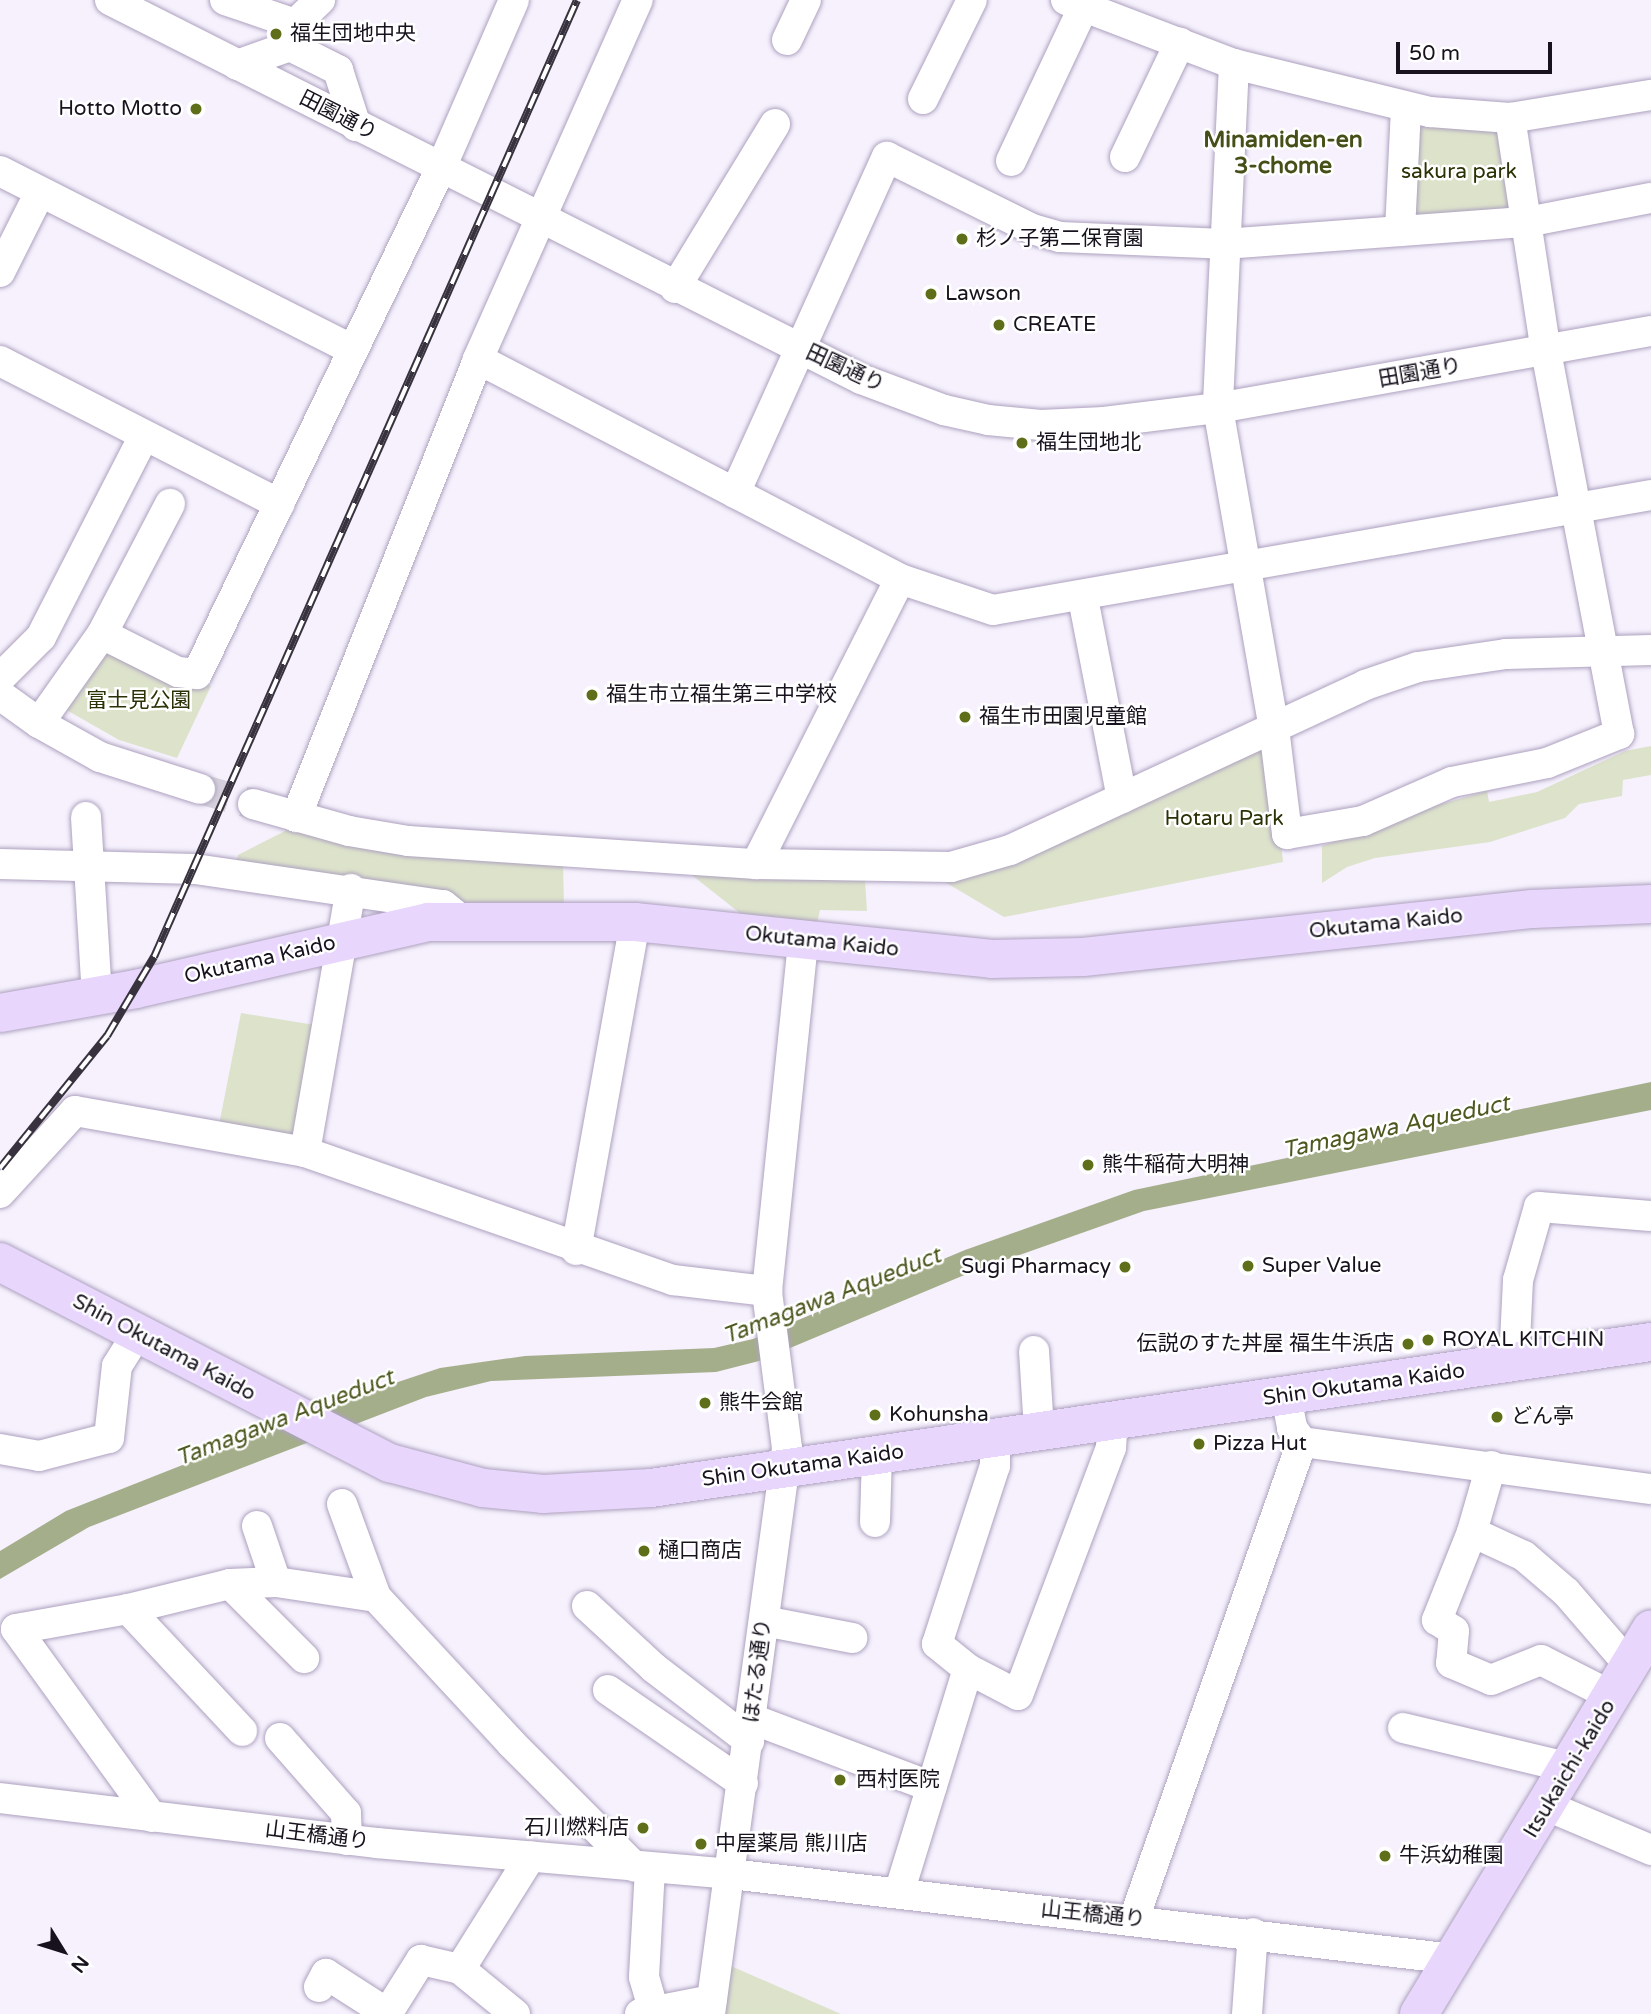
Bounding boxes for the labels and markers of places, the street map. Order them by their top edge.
place label: 福生団地中央 [290,21,416,47]
marker: 福生団地中央 [268,26,284,42]
place label: Hotto Motto [58,96,182,122]
marker: Hotto Motto [188,101,204,117]
place label: 杉ノ子第二保育園 [976,226,1144,252]
marker: 杉ノ子第二保育園 [954,231,970,247]
place label: Lawson [945,281,1021,307]
marker: Lawson [923,286,939,302]
place label: CREATE [1013,312,1096,338]
marker: CREATE [991,317,1007,333]
place label: 福生団地北 [1036,430,1141,456]
marker: 福生団地北 [1014,435,1030,451]
place label: 福生市立福生第三中学校 [606,682,837,708]
marker: 福生市立福生第三中学校 [584,687,600,703]
place label: 福生市田園児童館 [979,704,1147,730]
marker: 福生市田園児童館 [957,709,973,725]
place label: 熊牛稲荷大明神 [1102,1152,1249,1178]
marker: 熊牛稲荷大明神 [1080,1157,1096,1173]
place label: Super Value [1262,1253,1381,1279]
place label: Sugi Pharmacy [961,1254,1111,1280]
marker: Super Value [1240,1258,1256,1274]
marker: Sugi Pharmacy [1117,1259,1133,1275]
place label: ROYAL KITCHIN [1442,1327,1604,1353]
place label: 伝説のすた丼屋 福生牛浜店 [1137,1331,1394,1357]
marker: ROYAL KITCHIN [1420,1332,1436,1348]
marker: 伝説のすた丼屋 福生牛浜店 [1400,1336,1416,1352]
place label: 熊牛会館 [719,1390,803,1416]
marker: 熊牛会館 [697,1395,713,1411]
place label: Kohunsha [889,1402,989,1428]
place label: どん亭 [1511,1404,1574,1430]
marker: Kohunsha [867,1407,883,1423]
marker: どん亭 [1489,1409,1505,1425]
place label: Pizza Hut [1213,1431,1307,1457]
marker: Pizza Hut [1191,1436,1207,1452]
place label: 樋口商店 [658,1538,742,1564]
marker: 樋口商店 [636,1543,652,1559]
place label: 西村医院 [856,1767,940,1793]
marker: 西村医院 [830,1770,850,1790]
place label: 石川燃料店 [524,1815,629,1841]
marker: 石川燃料店 [635,1820,651,1836]
place label: 中屋薬局 熊川店 [715,1831,867,1857]
marker: 中屋薬局 熊川店 [693,1836,709,1852]
place label: 牛浜幼稚園 [1399,1843,1504,1869]
marker: 牛浜幼稚園 [1377,1848,1393,1864]

